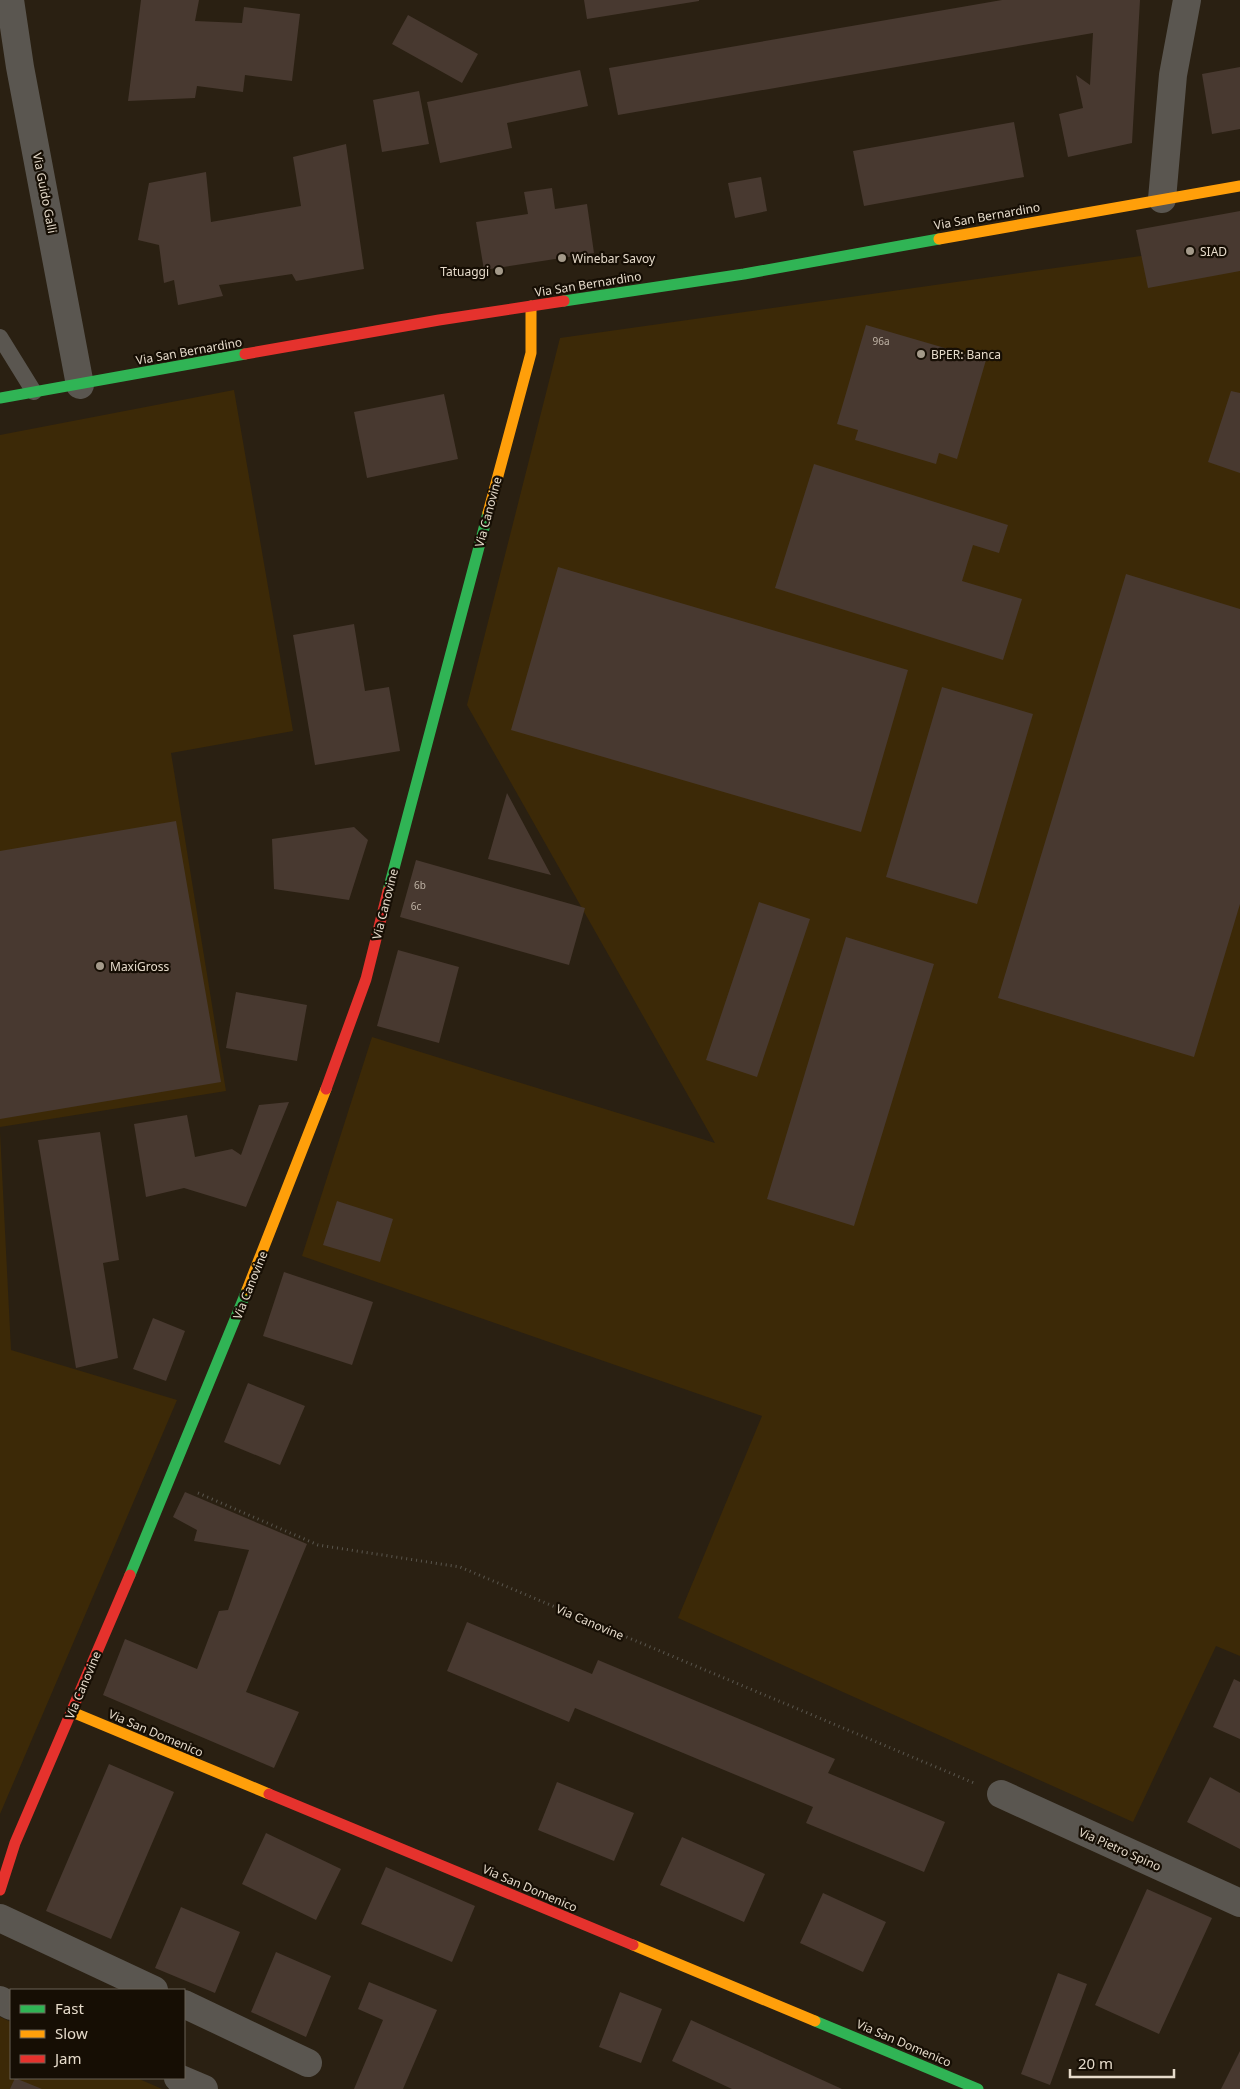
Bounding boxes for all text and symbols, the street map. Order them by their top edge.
street label: Via Guido Galli [29,151,61,235]
street label: Via San Bernardino [933,198,1041,234]
place label: SIAD [1200,243,1227,260]
marker: SIAD [1184,245,1196,257]
place label: Winebar Savoy [572,250,656,267]
marker: Winebar Savoy [556,252,568,264]
place label: Tatuaggi [440,263,489,280]
marker: Tatuaggi [493,265,505,277]
street label: Via San Bernardino [534,267,642,301]
street label: Via San Bernardino [135,333,243,369]
house number: 96a [872,334,890,348]
place label: BPER: Banca [931,346,1001,363]
marker: BPER: Banca [915,348,927,360]
street label: Via Canovine [470,475,506,549]
street label: Via Canovine [368,867,402,941]
house number: 6b [414,878,426,892]
house number: 6c [411,899,421,913]
place label: MaxiGross [110,958,170,975]
marker: MaxiGross [94,960,106,972]
street label: Via Canovine [229,1248,272,1322]
street label: Via Canovine [553,1600,627,1644]
street label: Via Canovine [61,1648,105,1722]
street label: Via San Domenico [106,1705,206,1761]
street label: Via Pietro Spino [1076,1823,1164,1875]
street label: Via San Domenico [480,1860,580,1916]
legend [10,1989,185,2079]
text: Fast [55,1998,84,2018]
street label: Via San Domenico [854,2015,954,2071]
text: Slow [55,2023,88,2043]
scale bar [1070,2046,1174,2078]
text: Jam [53,2048,82,2068]
text: 20 m [1078,2053,1113,2073]

